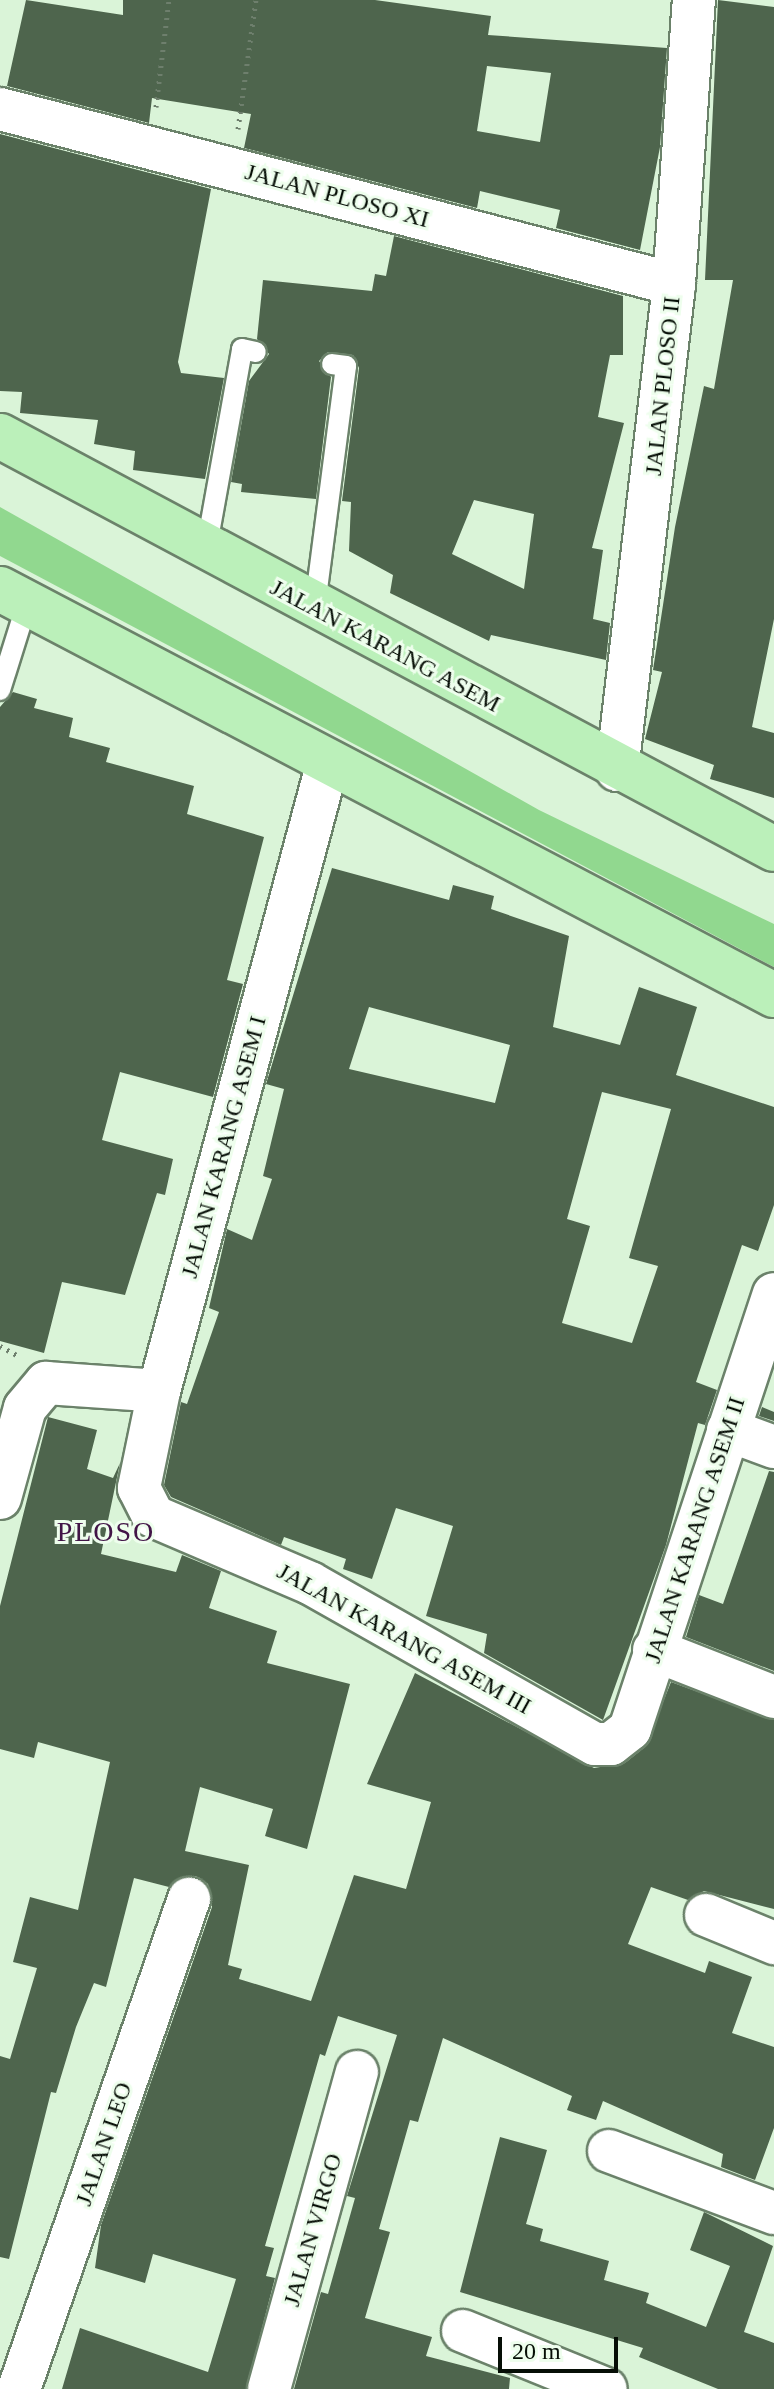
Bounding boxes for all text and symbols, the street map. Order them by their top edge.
street label: JALAN PLOSO XI [242,158,432,234]
street label: JALAN PLOSO II [639,295,687,477]
street label: JALAN KARANG ASEM [265,573,505,719]
street label: JALAN KARANG ASEM I [175,1012,273,1282]
street label: JALAN KARANG ASEM II [638,1393,752,1667]
district label: PLOSO [57,1515,155,1549]
street label: JALAN KARANG ASEM III [271,1557,537,1721]
street label: JALAN LEO [69,2078,139,2210]
street label: JALAN VIRGO [277,2150,349,2310]
scale bar [502,2321,622,2371]
text: 20 m [512,2338,561,2364]

